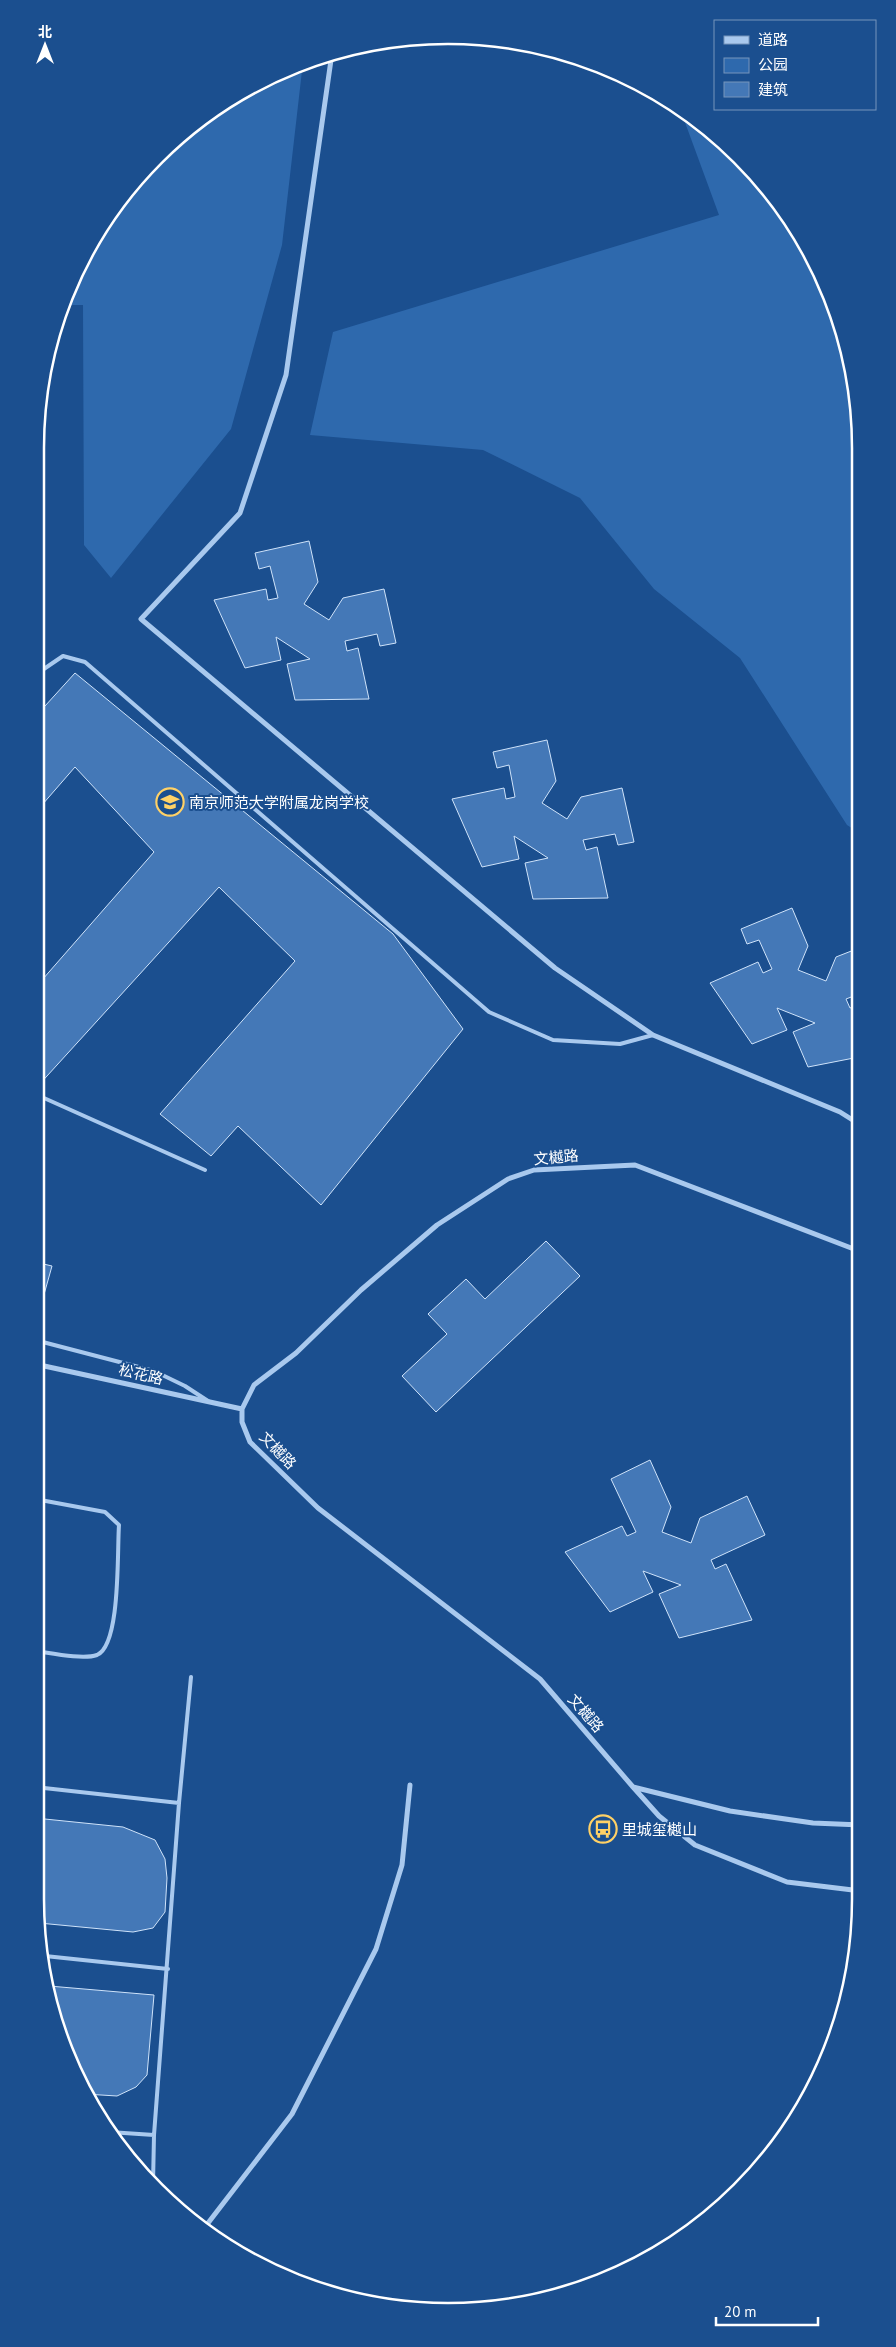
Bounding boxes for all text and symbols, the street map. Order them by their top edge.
north arrow [20,20,70,70]
legend [714,20,876,110]
text: 北 [38,23,52,41]
text: 道路 [758,30,788,49]
text: 公园 [758,55,788,74]
text: 建筑 [758,80,788,99]
school or university icon: 南京师范大学附属龙岗学校 [155,787,185,817]
place label: 南京师范大学附属龙岗学校 [189,793,369,812]
street label: 文樾路 [533,1146,579,1168]
street label: 松花路 [117,1360,165,1388]
street label: 文樾路 [256,1427,300,1473]
street label: 文樾路 [564,1690,608,1736]
bus stop icon: 里城玺樾山 [588,1814,618,1844]
place label: 里城玺樾山 [622,1820,697,1839]
scale bar [716,2294,818,2326]
text: 20 m [724,2302,757,2321]

